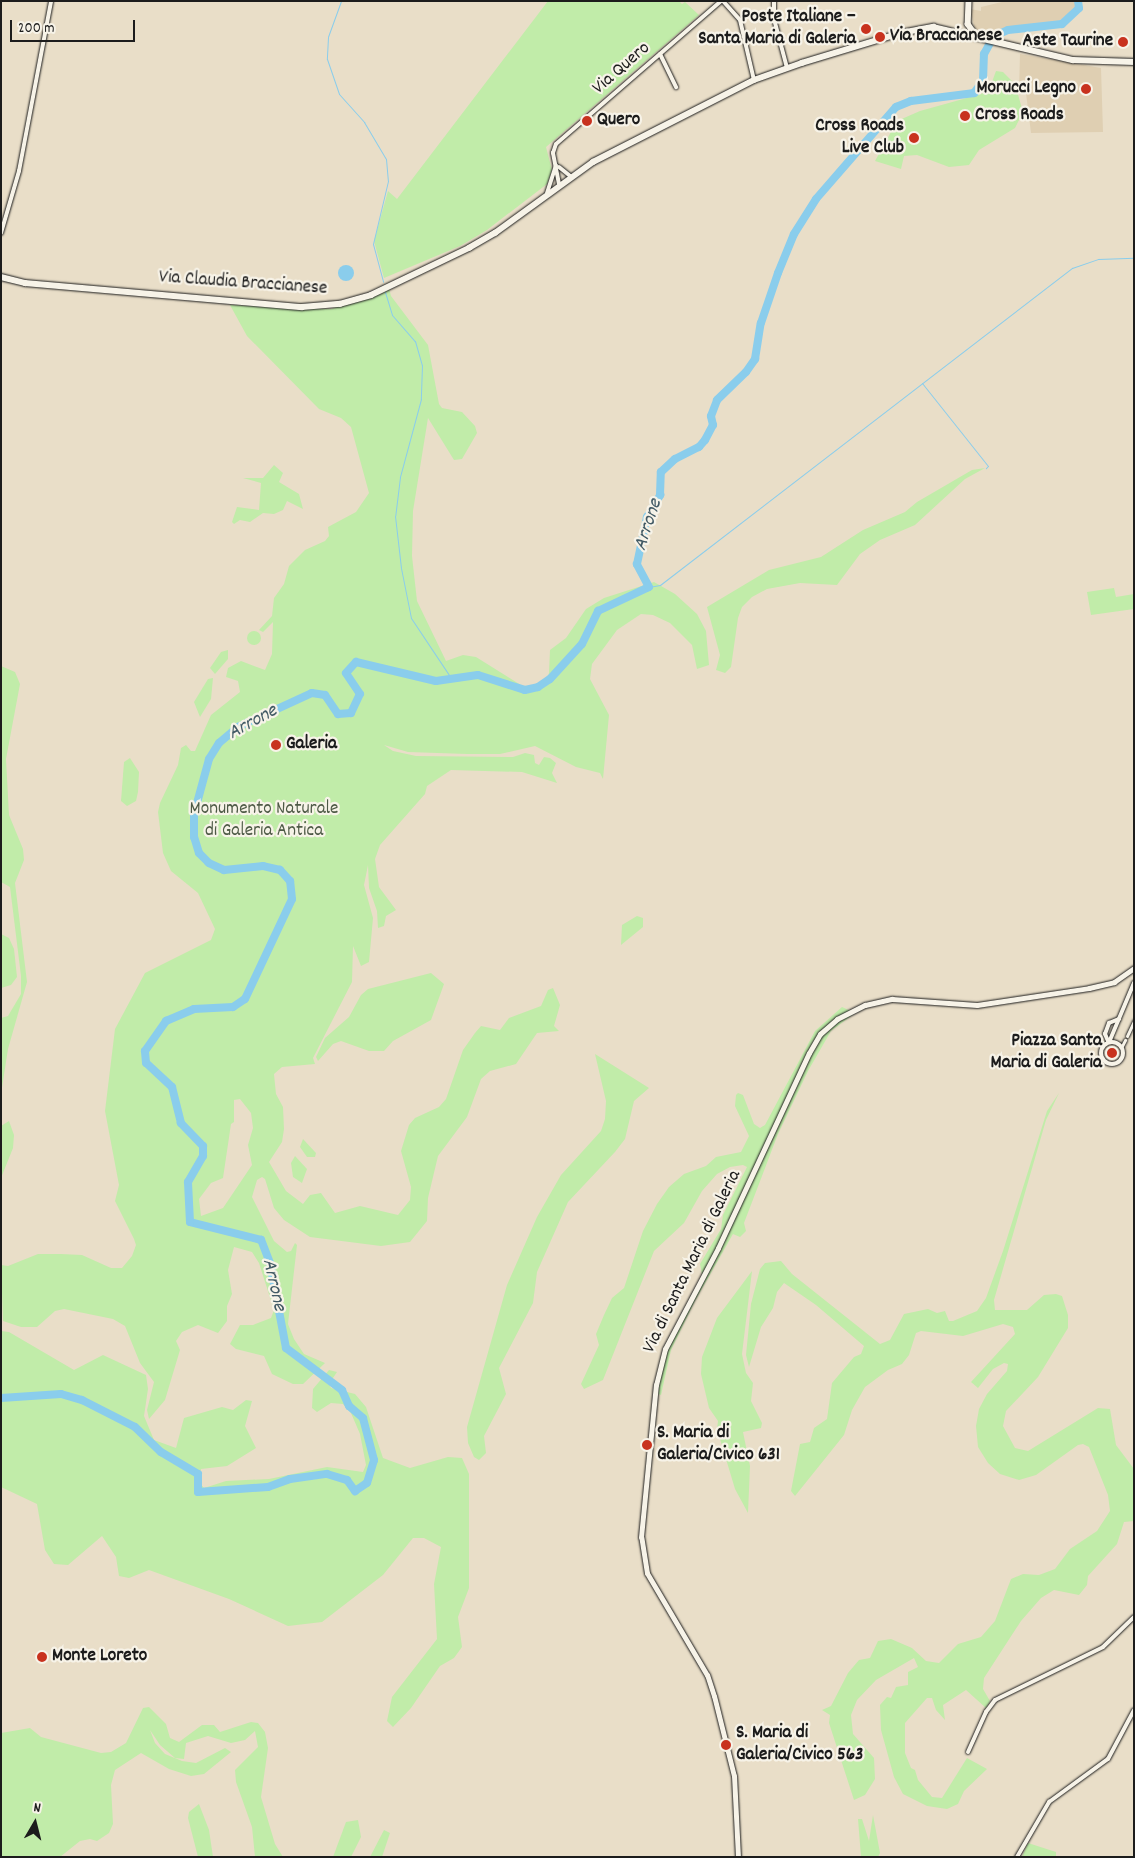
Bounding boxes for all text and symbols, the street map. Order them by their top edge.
place label: Poste Italiane – Santa Maria di Galeria [698,7,856,51]
scale bar [12,10,138,42]
text: 200 m [18,18,55,40]
marker: Poste Italiane – Santa Maria di Galeria [860,23,872,35]
place label: Via Braccianese [890,26,1002,48]
marker: Via Braccianese [874,31,886,43]
place label: Aste Taurine [1023,31,1113,53]
marker: Aste Taurine [1117,36,1129,48]
street label: Via Quero [588,38,656,100]
place label: Morucci Legno [976,78,1076,100]
marker: Morucci Legno [1080,83,1092,95]
place label: Cross Roads [975,105,1064,127]
place label: Quero [597,110,640,132]
marker: Cross Roads [959,110,971,122]
marker: Quero [581,115,593,127]
place label: Cross Roads Live Club [815,116,904,160]
marker: Cross Roads Live Club [908,132,920,144]
street label: Via Claudia Braccianese [158,267,328,301]
water label: Arrone [629,496,669,554]
water label: Arrone [224,700,282,746]
place label: Galeria [286,734,337,756]
marker: Galeria [270,739,282,751]
park label: Monumento Naturale di Galeria Antica [190,799,338,843]
place label: Piazza Santa Maria di Galeria [991,1031,1102,1075]
marker: Piazza Santa Maria di Galeria [1106,1047,1118,1059]
street label: Via di Santa Maria di Galeria [639,1167,747,1357]
water label: Arrone [255,1257,291,1313]
place label: S. Maria di Galeria/Civico 631 [657,1423,780,1467]
marker: S. Maria di Galeria/Civico 631 [641,1439,653,1451]
place label: Monte Loreto [52,1646,147,1668]
marker: Monte Loreto [36,1651,48,1663]
place label: S. Maria di Galeria/Civico 563 [736,1723,863,1767]
marker: S. Maria di Galeria/Civico 563 [720,1739,732,1751]
north arrow [10,1798,60,1848]
text: N [32,1798,42,1819]

